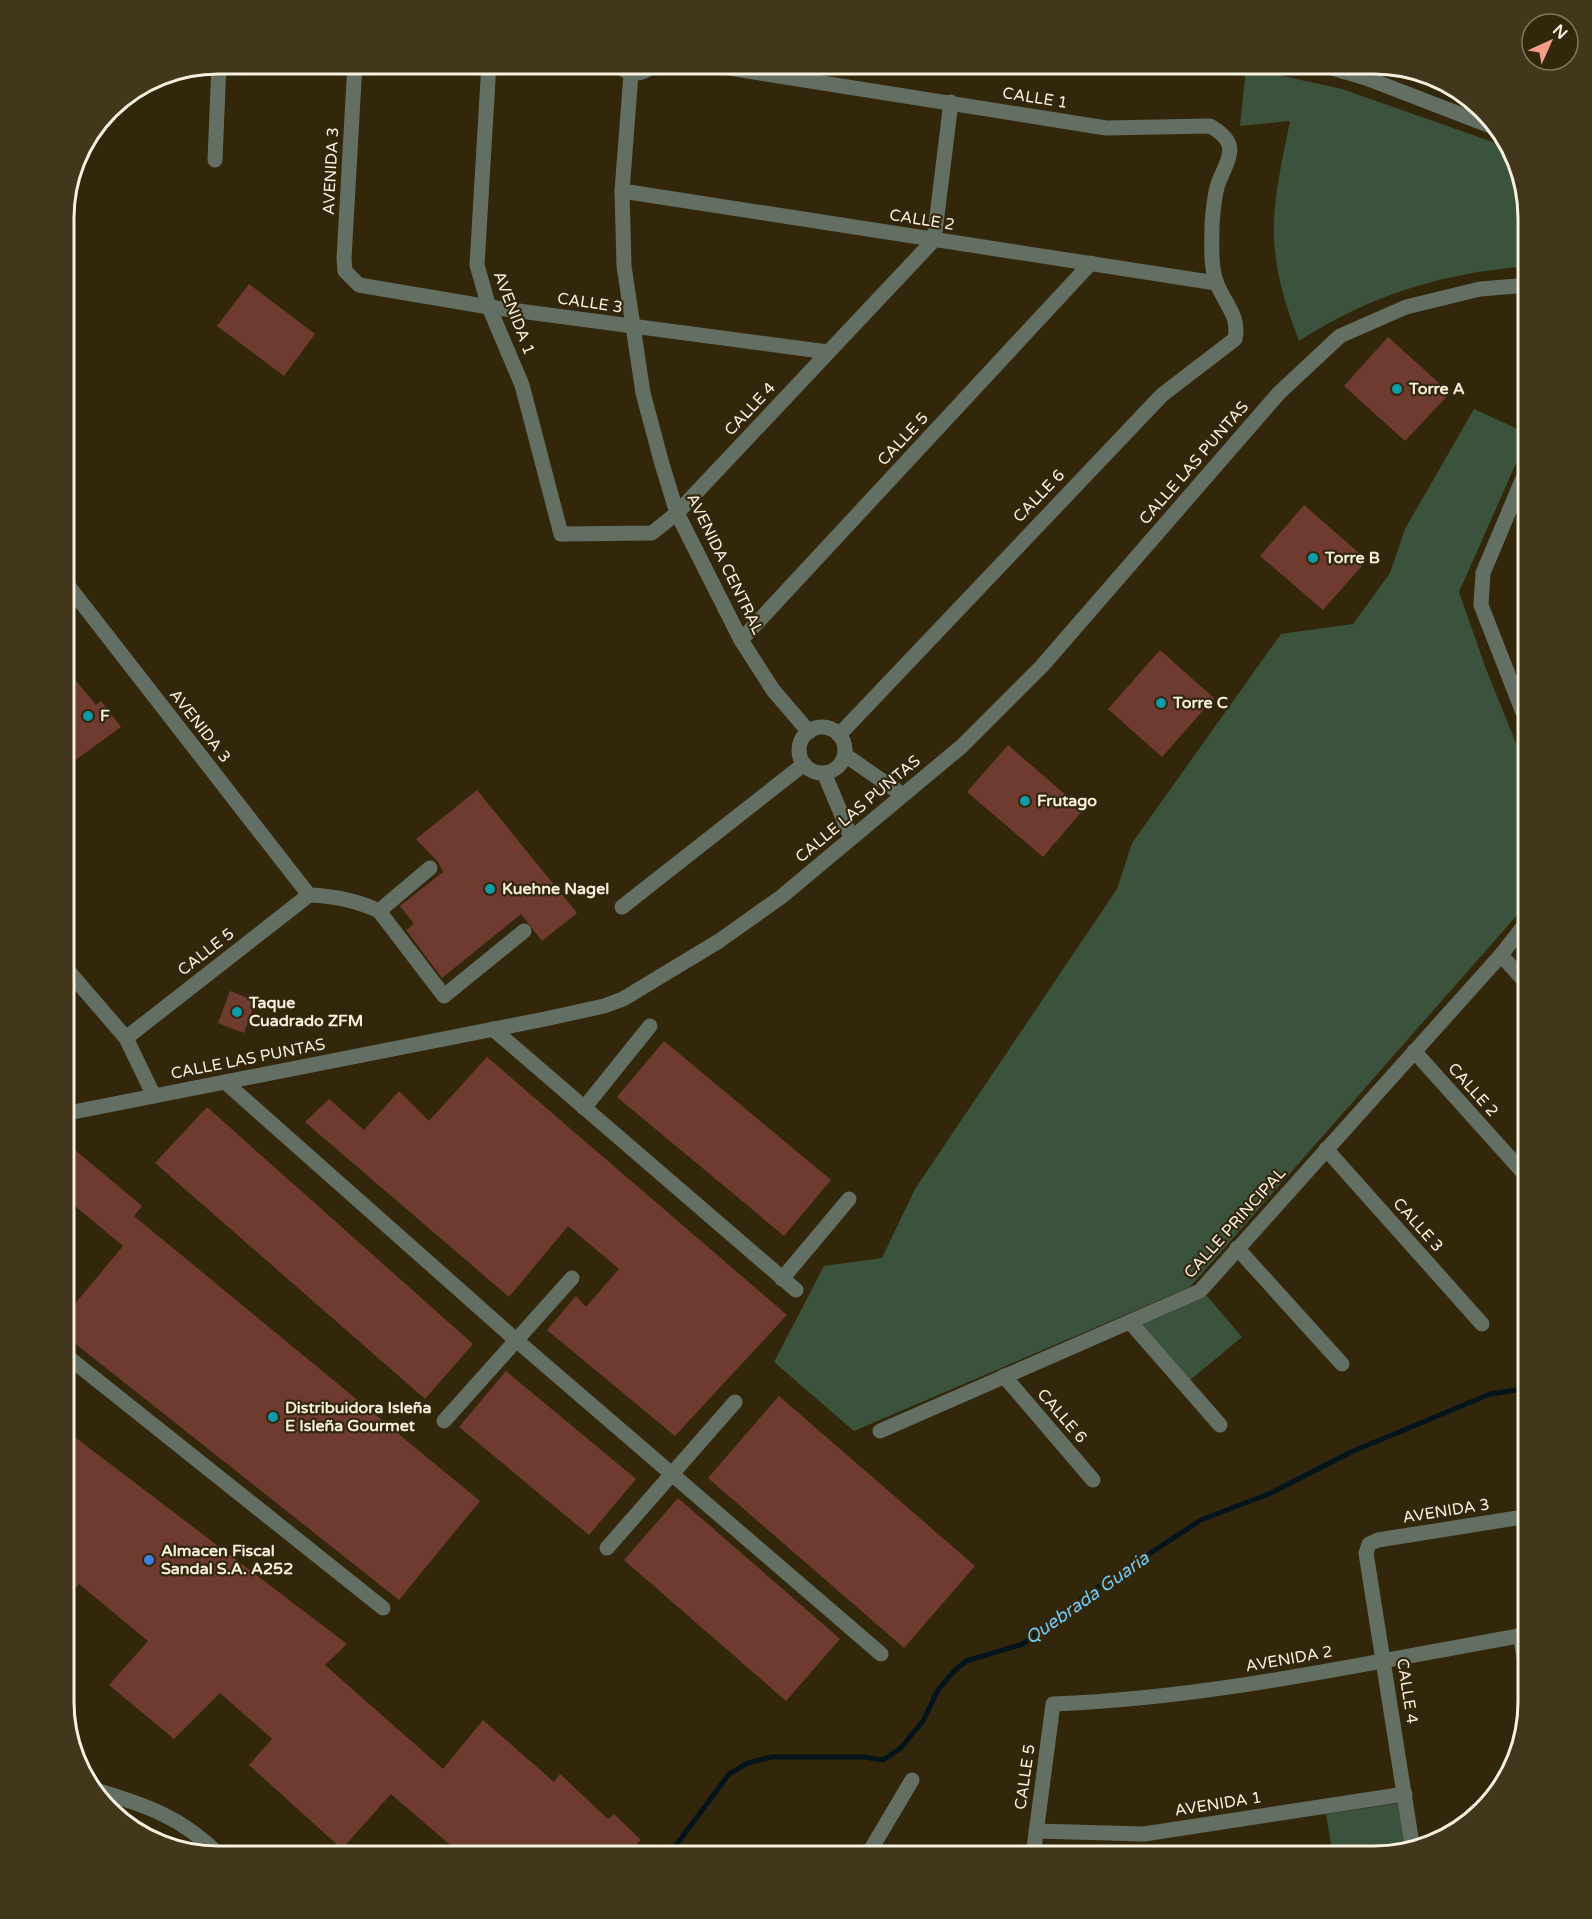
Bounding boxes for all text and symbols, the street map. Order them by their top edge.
north arrow [1520,12,1580,72]
text: N [1548,20,1572,44]
street label: CALLE 1 [1001,83,1069,113]
street label: AVENIDA 3 [319,127,343,215]
street label: CALLE 2 [888,205,956,235]
street label: AVENIDA 1 [489,268,539,358]
street label: CALLE 3 [556,289,624,317]
street label: CALLE 4 [720,378,780,440]
place label: Torre A [1408,379,1465,399]
marker: Torre A [1390,382,1404,396]
street label: CALLE LAS PUNTAS [1135,397,1253,529]
street label: CALLE 5 [873,408,933,470]
street label: CALLE 6 [1009,465,1069,527]
street label: AVENIDA CENTRAL [682,490,768,638]
place label: Torre B [1324,548,1380,568]
marker: Torre B [1306,551,1320,565]
street label: AVENIDA 3 [165,685,235,767]
place label: Torre C [1172,693,1228,713]
marker: Torre C [1154,696,1168,710]
place label: F [100,706,110,726]
marker: F [81,709,95,723]
street label: CALLE LAS PUNTAS [791,751,925,867]
place label: Frutago [1037,791,1097,811]
marker: Frutago [1018,794,1032,808]
place label: Kuehne Nagel [502,879,609,899]
marker: Kuehne Nagel [483,882,497,896]
street label: CALLE 5 [174,924,238,980]
place label: Taque Cuadrado ZFM [248,993,363,1031]
marker: Taque Cuadrado ZFM [230,1005,244,1019]
street label: CALLE LAS PUNTAS [169,1034,327,1084]
street label: CALLE 2 [1444,1059,1502,1121]
street label: CALLE PRINCIPAL [1180,1163,1290,1283]
street label: CALLE 3 [1389,1194,1447,1256]
street label: CALLE 6 [1033,1385,1091,1447]
place label: Distribuidora Isleña E Isleña Gourmet [285,1398,431,1436]
marker: Distribuidora Isleña E Isleña Gourmet [266,1410,280,1424]
street label: AVENIDA 3 [1401,1494,1491,1528]
place label: Almacen Fiscal Sandal S.A. A252 [161,1541,293,1579]
water label: Quebrada Guaria [1021,1547,1154,1649]
marker: Almacen Fiscal Sandal S.A. A252 [142,1553,156,1567]
street label: AVENIDA 2 [1244,1642,1334,1676]
street label: CALLE 4 [1392,1657,1422,1725]
street label: CALLE 5 [1011,1743,1039,1811]
street label: AVENIDA 1 [1173,1787,1263,1821]

